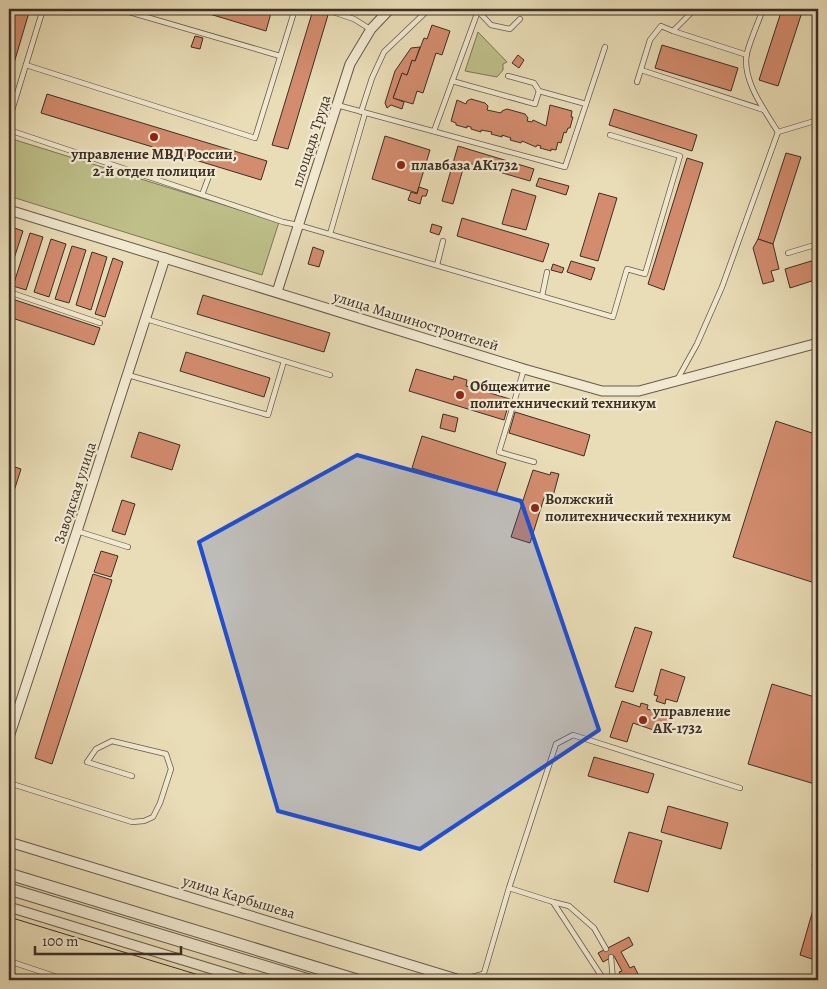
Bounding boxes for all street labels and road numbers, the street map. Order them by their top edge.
street label: площадь Труда [287,92,335,190]
street label: улица Машиностроителей [330,286,501,356]
street label: Заводская улица [49,439,101,547]
street label: улица Карбышева [179,870,298,924]

